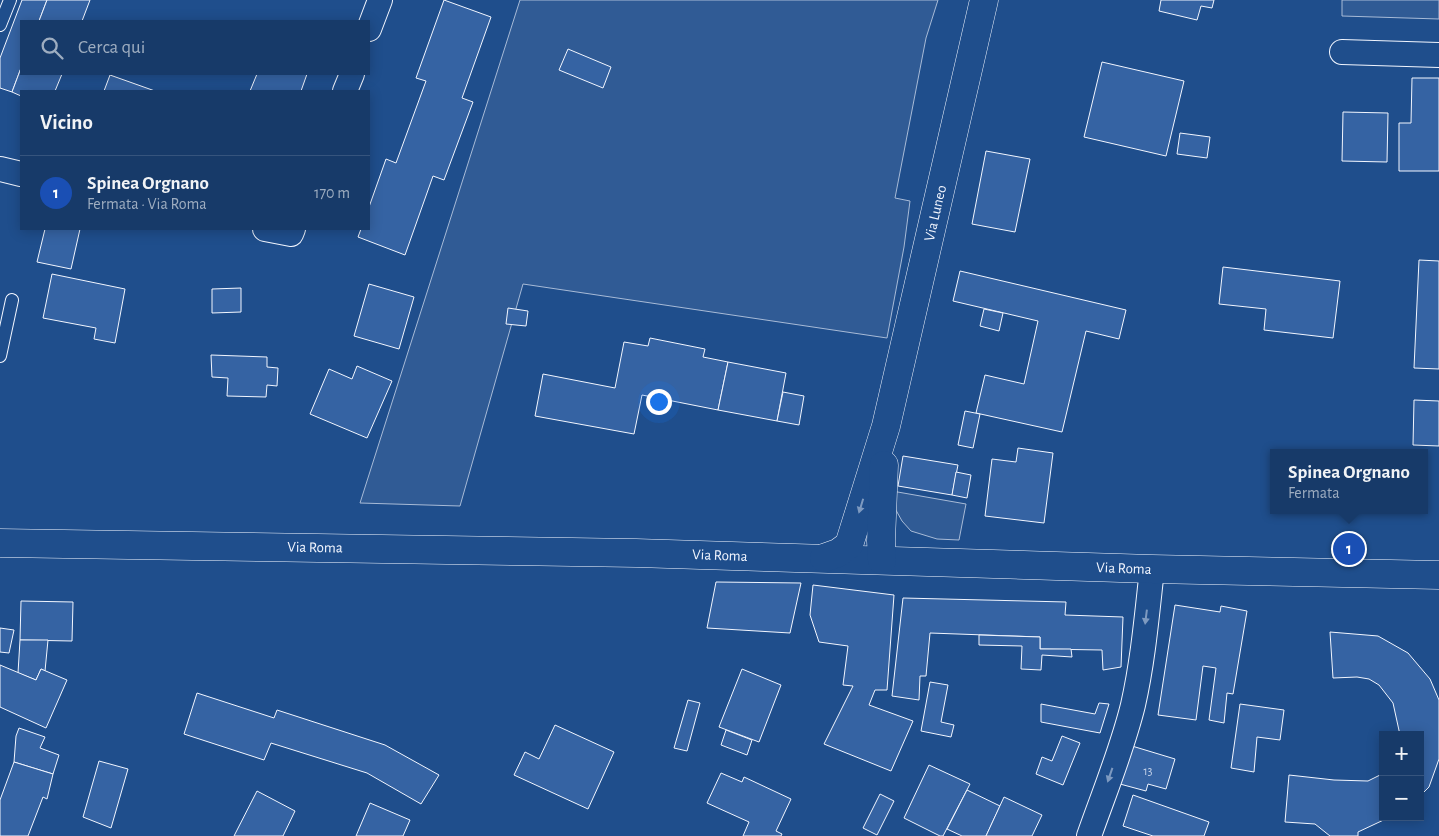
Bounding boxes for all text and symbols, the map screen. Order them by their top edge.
search box [20,20,370,75]
icon: search [38,34,66,62]
text: Cerca qui [78,38,145,57]
text: Vicino [40,112,93,133]
text: Spinea Orgnano [87,174,209,193]
street label: Via Luneo [922,184,949,243]
text: 1 [53,185,59,201]
text: 170 m [314,185,350,201]
text: Fermata · Via Roma [87,196,207,212]
your location [646,389,672,415]
popup [1270,449,1428,514]
text: Spinea Orgnano [1288,463,1410,482]
text: Fermata [1288,485,1340,501]
one-way arrow [857,499,865,514]
pin: 1 [1333,530,1365,568]
street label: Via Roma [287,540,343,555]
street label: Via Roma [692,547,748,564]
street label: Via Roma [1096,560,1152,577]
one-way arrow [1142,609,1150,625]
map controls [1379,731,1424,821]
button: + [1379,731,1424,776]
house number: 13 [1143,765,1153,777]
one-way arrow [1106,768,1114,783]
button: − [1379,776,1424,821]

